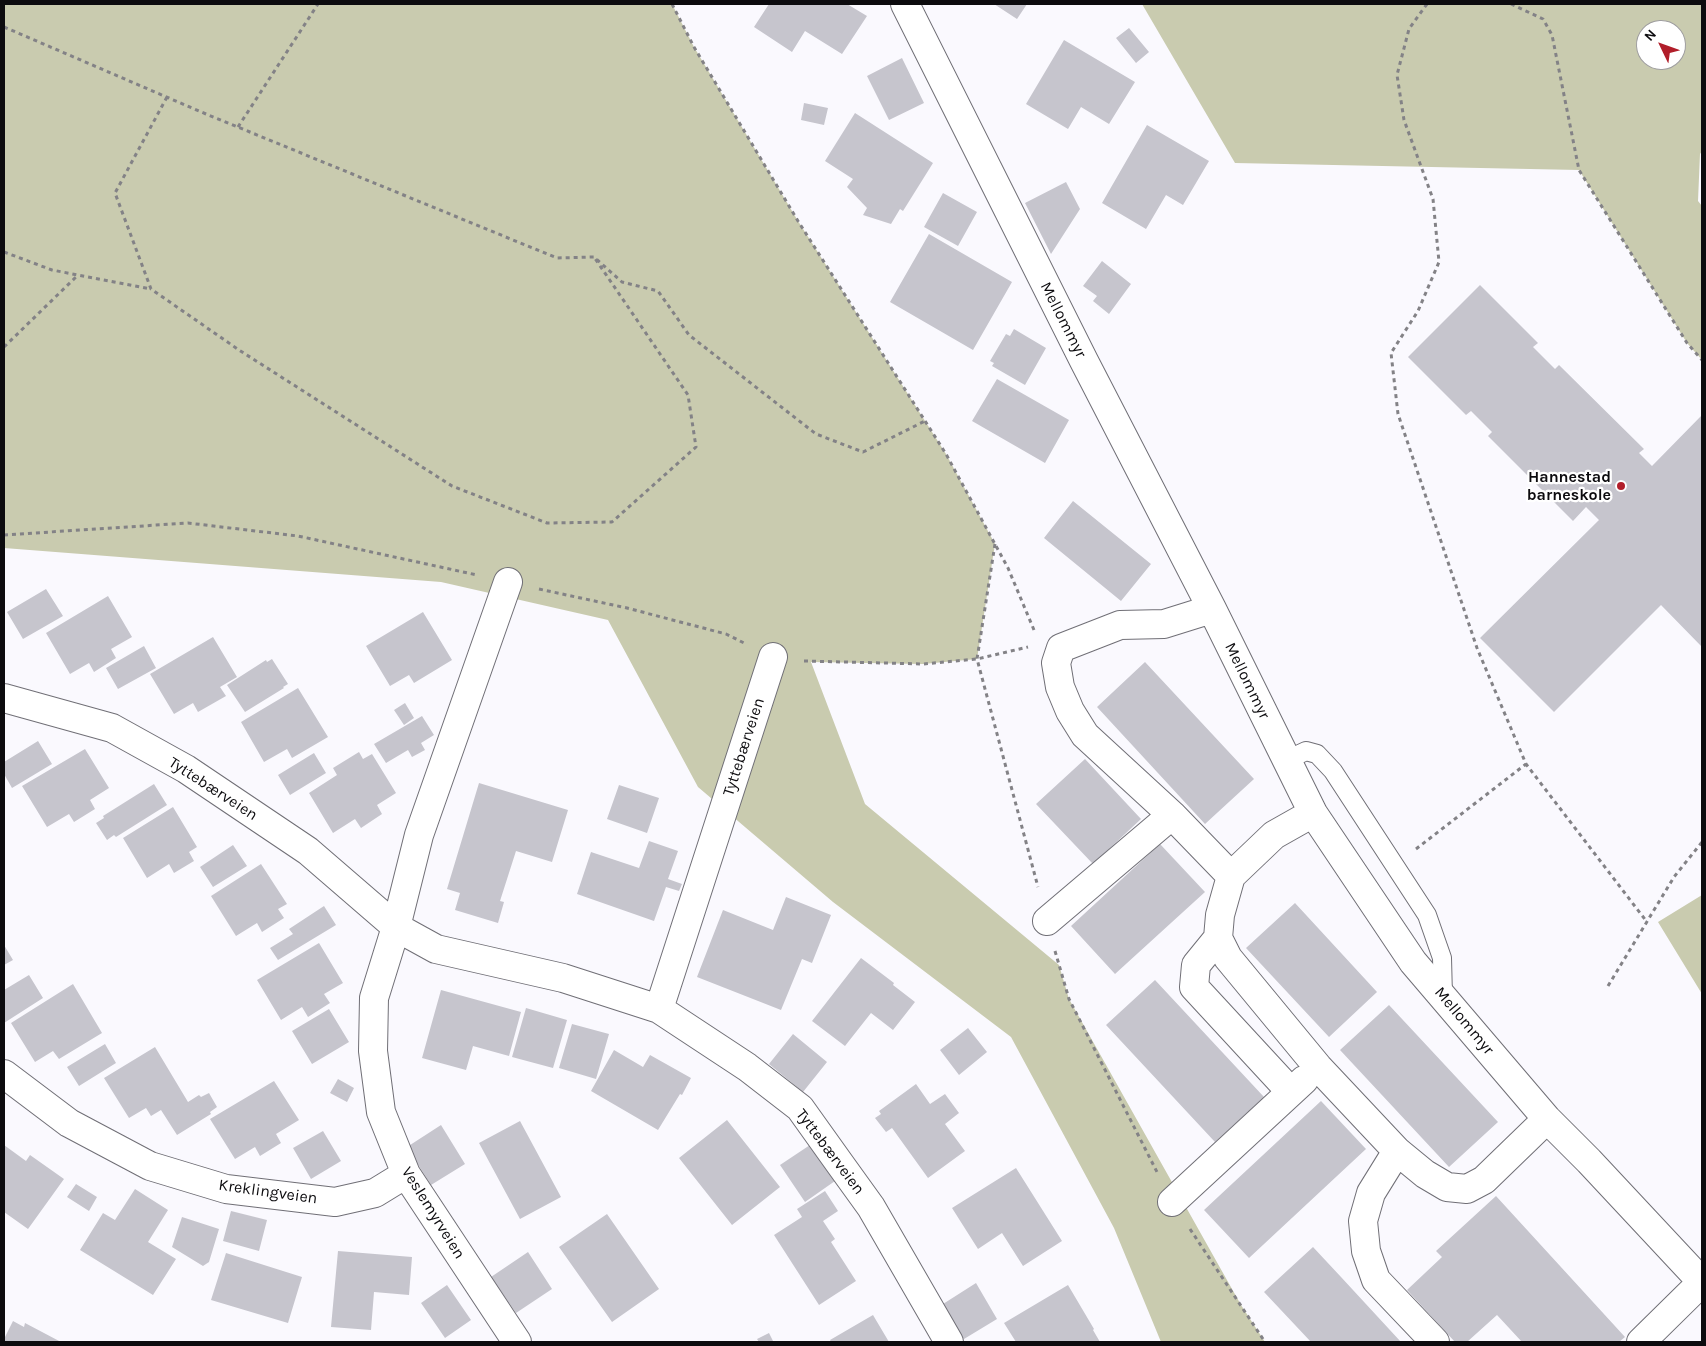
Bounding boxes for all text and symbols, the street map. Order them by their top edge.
north arrow [1636,20,1686,70]
text: N [1641,26,1660,45]
street label: Mellommyr [1036,279,1090,361]
place label: Hannestad barneskole [1527,467,1611,505]
marker: Hannestad barneskole [1615,480,1627,492]
street label: Mellommyr [1220,640,1274,722]
street label: Tyttebærveien [719,695,769,799]
street label: Tyttebærveien [165,753,261,825]
street label: Mellommyr [1430,983,1498,1059]
street label: Tyttebærveien [792,1105,868,1199]
street label: Veslemyrveien [397,1163,469,1263]
street label: Kreklingveien [217,1176,319,1208]

